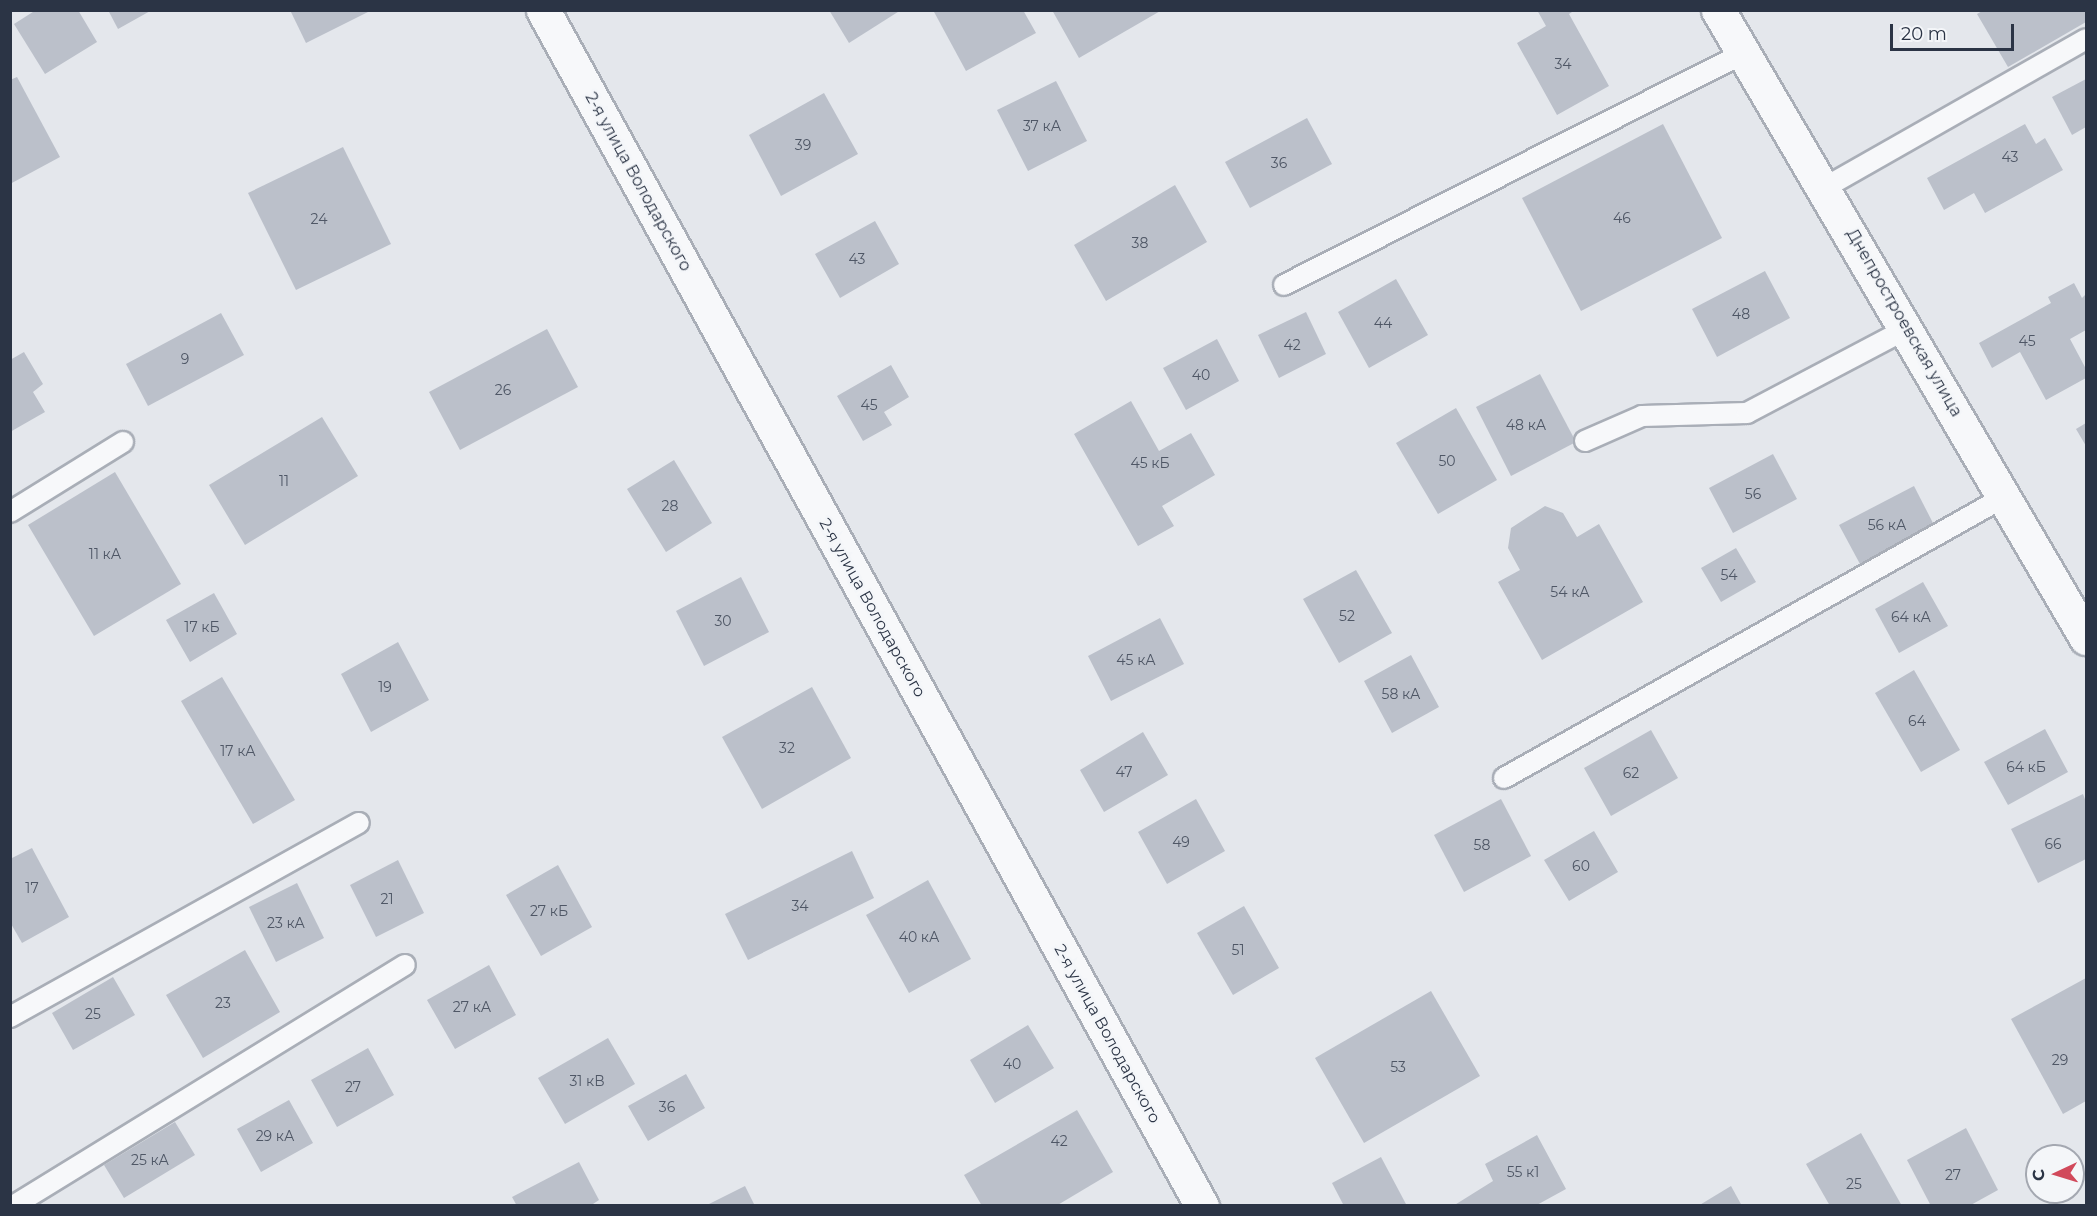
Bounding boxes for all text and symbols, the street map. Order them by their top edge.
scale bar [1893,12,2018,50]
text: 20 m [1901,23,1947,45]
house number: 34 [1554,56,1572,72]
street label: 2-я улица Володарского [581,89,695,275]
house number: 37 кА [1023,118,1061,134]
house number: 39 [795,137,811,153]
house number: 43 [2002,149,2018,165]
house number: 36 [1271,155,1287,171]
house number: 46 [1613,210,1631,226]
house number: 24 [311,211,327,227]
street label: Днепростроевская улица [1842,226,1966,420]
house number: 38 [1132,235,1148,251]
house number: 43 [849,251,865,267]
house number: 48 [1732,306,1750,322]
house number: 44 [1374,315,1392,331]
house number: 45 [2018,333,2036,349]
house number: 42 [1283,337,1301,353]
house number: 9 [181,351,189,367]
house number: 40 [1192,367,1210,383]
house number: 26 [495,382,511,398]
house number: 45 [860,397,878,413]
house number: 48 кА [1506,417,1546,433]
house number: 50 [1438,453,1456,469]
house number: 45 кБ [1130,455,1170,471]
house number: 11 [279,473,289,489]
house number: 56 [1745,486,1761,502]
house number: 28 [662,498,678,514]
street label: 2-я улица Володарского [815,515,929,701]
house number: 56 кА [1868,517,1906,533]
house number: 11 кА [89,546,121,562]
house number: 54 [1720,567,1738,583]
house number: 54 кА [1550,584,1590,600]
house number: 52 [1339,608,1355,624]
house number: 64 кА [1891,609,1931,625]
house number: 30 [714,613,732,629]
house number: 17 кБ [184,619,220,635]
house number: 45 кА [1116,652,1156,668]
house number: 19 [378,679,392,695]
house number: 58 кА [1381,686,1421,702]
house number: 64 [1908,713,1926,729]
house number: 32 [779,740,795,756]
house number: 17 кА [220,743,256,759]
house number: 64 кБ [2006,759,2046,775]
house number: 47 [1116,764,1132,780]
house number: 62 [1623,765,1639,781]
house number: 49 [1172,834,1190,850]
house number: 66 [2044,836,2062,852]
house number: 58 [1474,837,1490,853]
house number: 60 [1572,858,1590,874]
house number: 17 [25,880,39,896]
house number: 21 [380,891,394,907]
house number: 34 [791,898,809,914]
house number: 27 кБ [530,903,568,919]
house number: 23 кА [267,915,305,931]
house number: 40 кА [899,929,939,945]
street label: 2-я улица Володарского [1050,941,1164,1127]
house number: 51 [1232,942,1244,958]
house number: 23 [215,995,231,1011]
house number: 27 кА [453,999,491,1015]
house number: 25 [85,1006,101,1022]
house number: 29 [2052,1052,2068,1068]
house number: 40 [1003,1056,1021,1072]
house number: 53 [1390,1059,1406,1075]
house number: 31 кВ [569,1073,605,1089]
house number: 27 [345,1079,361,1095]
house number: 36 [659,1099,675,1115]
house number: 29 кА [256,1128,294,1144]
house number: 42 [1050,1133,1068,1149]
north arrow [2025,1144,2085,1204]
house number: 25 кА [131,1152,169,1168]
house number: 55 к1 [1507,1164,1539,1180]
house number: 27 [1945,1167,1961,1183]
text: С [2029,1169,2048,1182]
house number: 25 [1846,1176,1862,1192]

